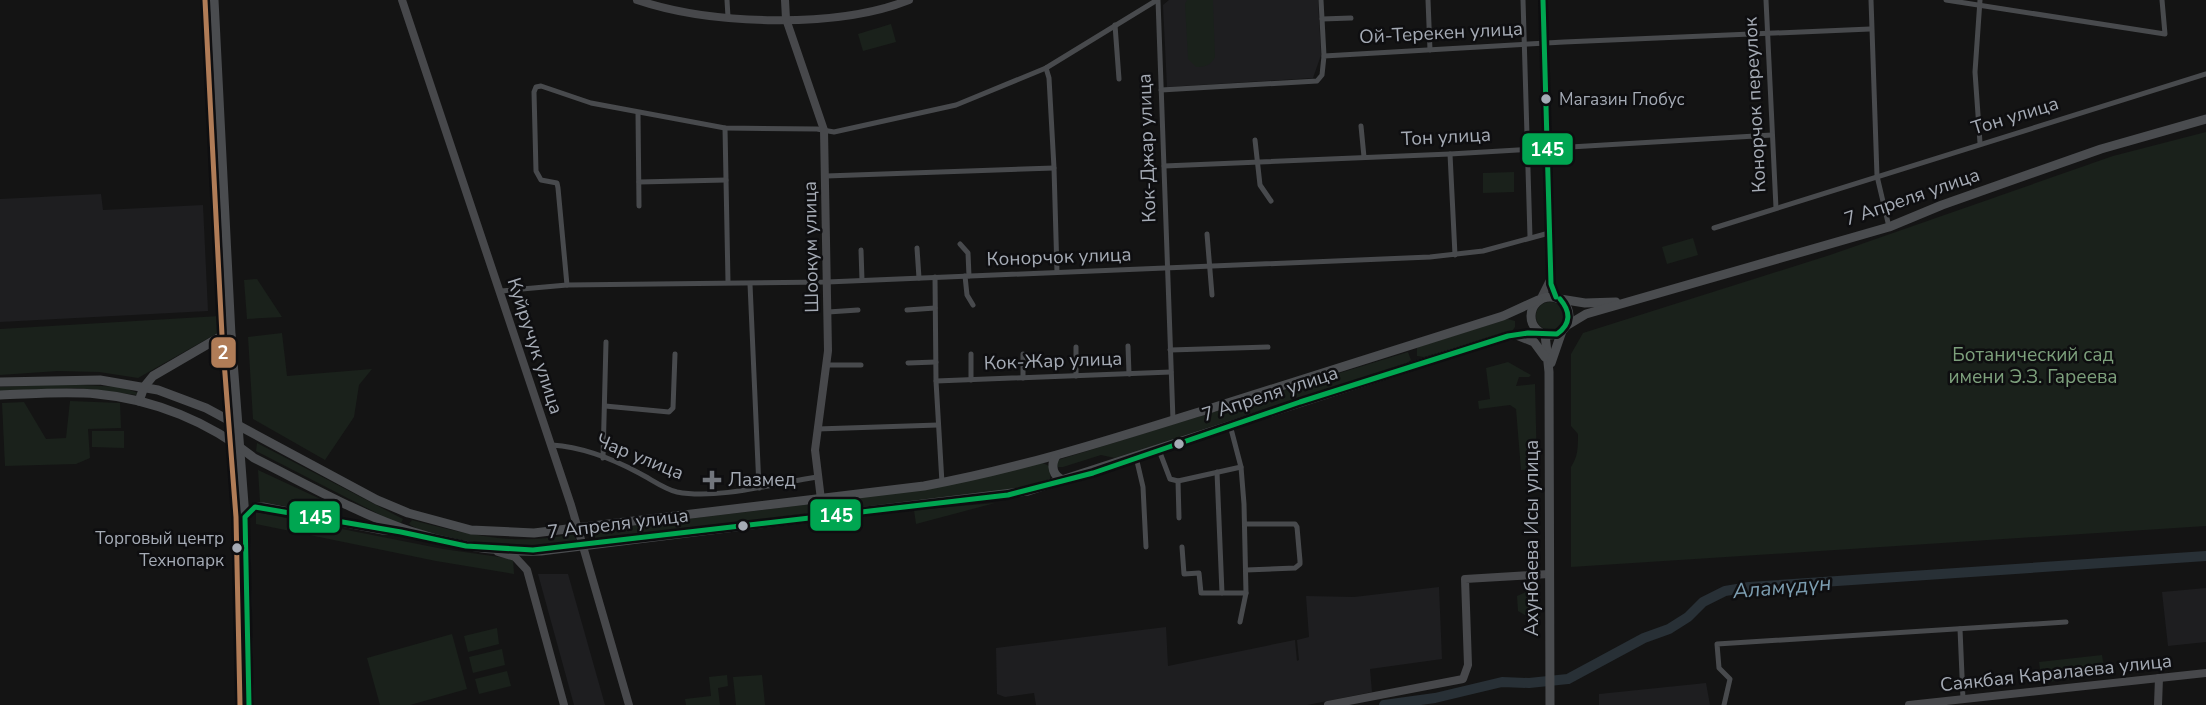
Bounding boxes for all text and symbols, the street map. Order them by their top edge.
street label: Ой-Терекен улица [1358,16,1524,50]
street label: Конорчок переулок [1737,16,1773,194]
street label: Кок-Джар улица [1131,73,1163,223]
place label: Магазин Глобус [1559,88,1685,111]
street label: Тон улица [1968,90,2062,142]
marker: Магазин Глобус [1539,92,1553,106]
street label: Тон улица [1400,122,1492,152]
line badge: 145 [1521,132,1574,166]
text: 145 [1530,137,1564,163]
street label: 7 Апреля улица [1841,162,1983,232]
street label: Шоокум улица [797,181,825,313]
street label: Конорчок улица [986,241,1132,273]
street label: Куйручук улица [501,274,569,418]
line badge: 2 [210,336,237,369]
text: 2 [217,340,229,366]
park label: Ботанический сад имени Э.З. Гареева [1948,342,2118,390]
street label: Кок-Жар улица [983,346,1123,376]
street label: 7 Апреля улица [1199,360,1341,428]
street label: Чар улица [592,428,688,486]
unlabelled marker [1172,437,1186,451]
street label: Ахунбаева Исы улица [1519,440,1545,636]
place label: Лазмед [728,467,796,493]
marker: Лазмед [702,470,722,490]
line badge: 145 [809,498,862,532]
line badge: 145 [288,500,341,534]
street label: 7 Апреля улица [546,502,690,546]
text: 145 [819,503,853,529]
text: 145 [298,505,332,531]
unlabelled marker [736,519,750,533]
place label: Торговый центр Технопарк [95,527,224,572]
marker: Торговый центр Технопарк [230,541,244,555]
water label: Аламүдүн [1731,569,1832,605]
street label: Саякбая Каралаева улица [1939,648,2173,698]

